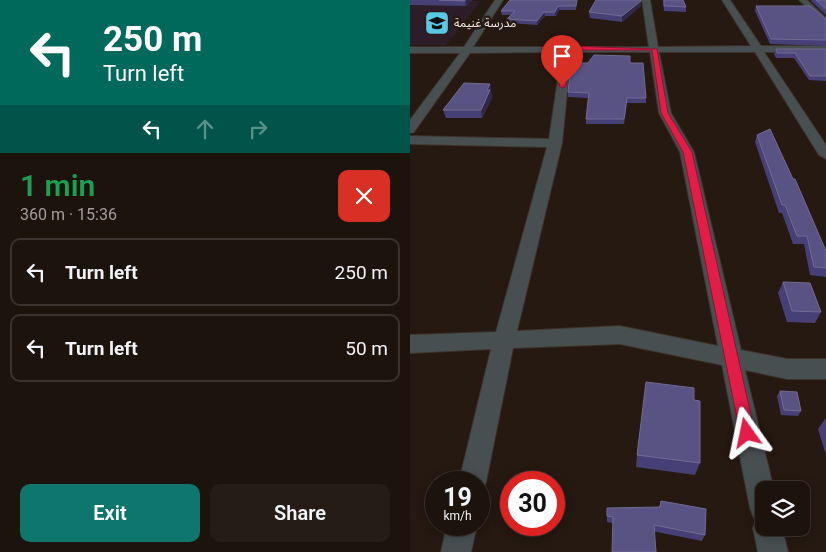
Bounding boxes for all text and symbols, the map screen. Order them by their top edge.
school or university icon: مدرسة غنيمة [424,10,450,36]
place label: مدرسة غنيمة [454,16,516,30]
text: 250 m [103,19,202,60]
icon: left [20,20,85,85]
pin [541,35,583,86]
icon: arrive [548,42,576,70]
text: Turn left [103,61,184,86]
icon: left [138,115,166,143]
icon: ahead [191,115,219,143]
icon: right [244,115,272,143]
text: 1 min [20,168,95,203]
button: close [338,170,390,222]
text: 360 m · 15:36 [20,205,117,224]
icon: left [22,258,50,286]
text: Turn left [65,261,138,284]
text: 250 m [335,261,388,284]
icon: left [22,334,50,362]
text: Turn left [65,337,138,360]
text: 50 m [345,337,388,360]
position arrow [720,406,772,458]
speed limit sign: 30 [500,471,565,536]
map controls [755,481,810,536]
button: layers [755,481,810,536]
text: 19 [443,483,472,512]
button: Exit [20,484,200,542]
button: Share [210,484,390,542]
text: km/h [443,509,472,523]

